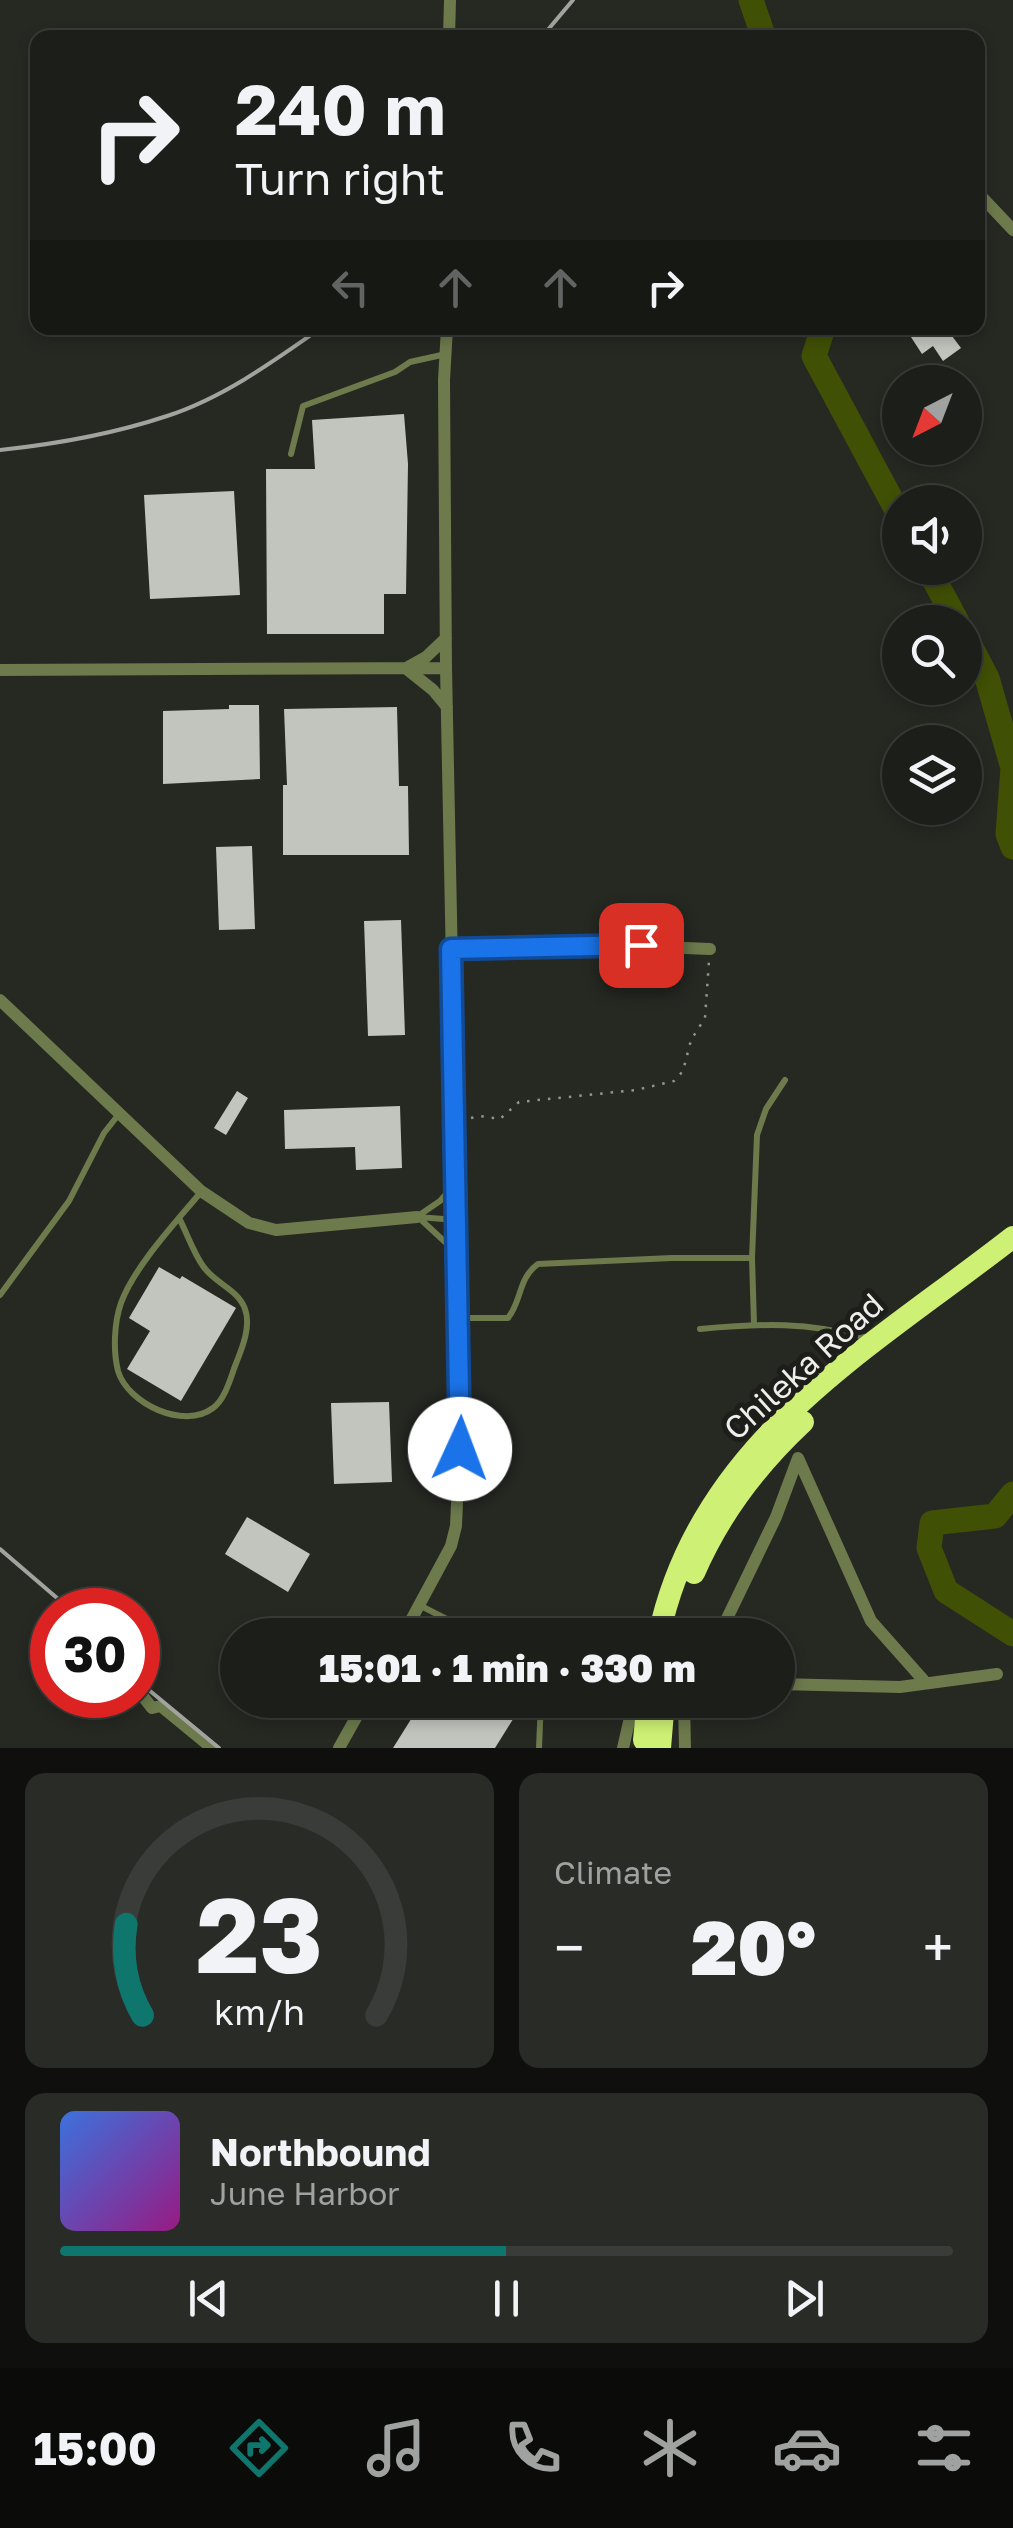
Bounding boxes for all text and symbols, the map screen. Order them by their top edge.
text: 240 m [235,66,446,150]
icon: right [70,70,200,200]
text: Turn right [235,151,445,205]
icon: left [323,260,378,315]
icon: ahead [428,260,483,315]
icon: ahead [533,260,588,315]
icon: right [638,260,693,315]
north arrow [882,365,982,465]
map controls [882,365,982,825]
button: sound [882,485,982,585]
button: search [882,605,982,705]
button: layers [882,725,982,825]
pin [599,903,684,988]
icon: arrive [614,918,669,973]
street label: Chileka Road [716,1285,890,1447]
position arrow [408,1397,512,1501]
speed limit sign: 30 [30,1588,160,1718]
text: 15:01 · 1 min · 330 m [319,1645,696,1690]
text: Climate [554,1853,672,1891]
text: 23 [196,1871,323,1996]
text: 20° [691,1901,816,1992]
text: − [554,1914,584,1980]
text: + [923,1914,953,1980]
text: km/h [214,1990,305,2033]
text: Northbound [210,2129,431,2174]
text: June Harbor [210,2174,400,2212]
icon: previous [181,2271,236,2326]
icon: pause [479,2271,534,2326]
icon: next [777,2271,832,2326]
icon: directions [224,2413,294,2483]
icon: music [361,2413,431,2483]
icon: phone [498,2413,568,2483]
icon: climate [635,2413,705,2483]
icon: car [772,2413,842,2483]
icon: filters [909,2413,979,2483]
text: 15:00 [34,2421,157,2475]

